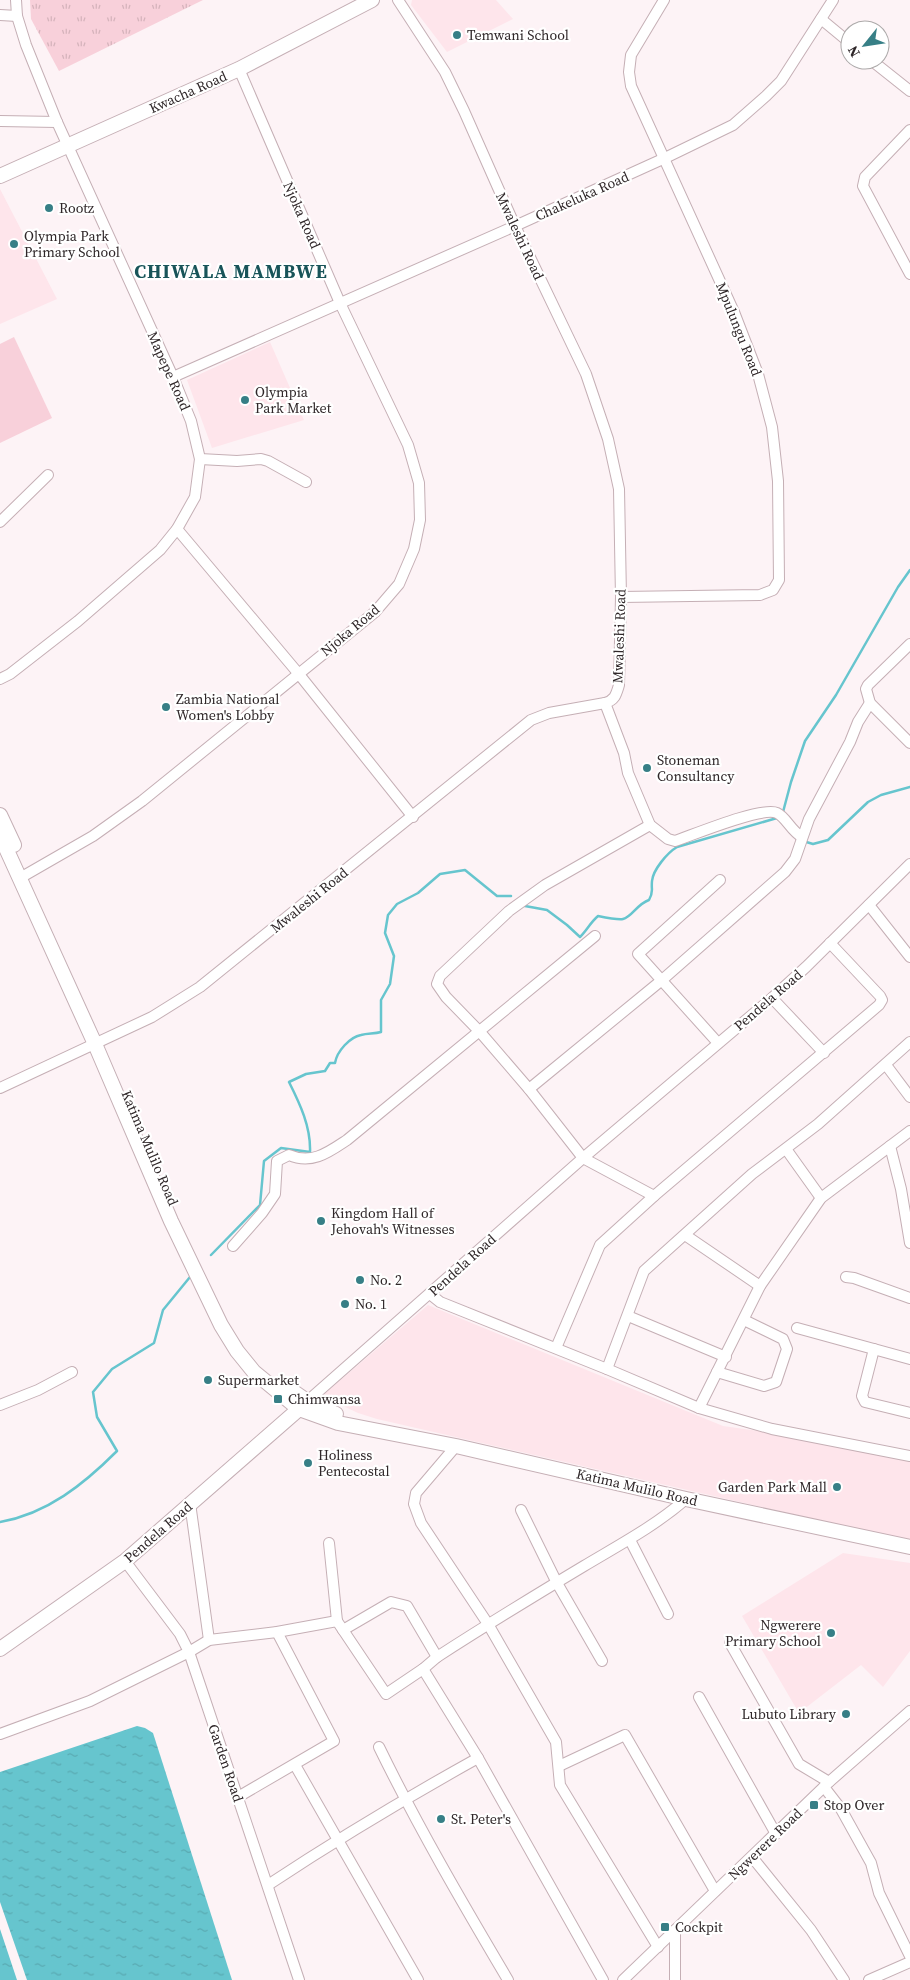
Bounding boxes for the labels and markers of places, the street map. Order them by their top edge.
place label: Temwani School [467,25,569,45]
marker: Temwani School [451,29,463,41]
place label: Rootz [59,198,95,218]
marker: Rootz [43,202,55,214]
place label: Olympia Park Primary School [24,226,120,262]
marker: Olympia Park Primary School [8,238,20,250]
place label: Olympia Park Market [255,382,332,418]
marker: Olympia Park Market [239,394,251,406]
place label: Zambia National Women's Lobby [176,689,279,725]
marker: Zambia National Women's Lobby [160,701,172,713]
place label: Stoneman Consultancy [657,750,735,786]
marker: Stoneman Consultancy [641,762,653,774]
place label: Kingdom Hall of Jehovah's Witnesses [330,1203,455,1239]
marker: Kingdom Hall of Jehovah's Witnesses [315,1215,327,1227]
place label: No. 2 [370,1270,402,1290]
marker: No. 2 [354,1274,366,1286]
place label: No. 1 [355,1294,387,1314]
marker: No. 1 [339,1298,351,1310]
place label: Supermarket [218,1370,299,1390]
marker: Supermarket [202,1374,214,1386]
place label: Chimwansa [288,1389,362,1409]
marker: Chimwansa [272,1393,284,1405]
place label: Holiness Pentecostal [318,1445,390,1481]
marker: Holiness Pentecostal [302,1457,314,1469]
place label: Garden Park Mall [718,1477,827,1497]
marker: Garden Park Mall [831,1481,843,1493]
place label: Ngwerere Primary School [725,1615,821,1651]
marker: Ngwerere Primary School [825,1627,837,1639]
place label: Lubuto Library [742,1704,837,1724]
marker: Lubuto Library [840,1708,852,1720]
place label: Stop Over [824,1795,884,1815]
marker: Stop Over [808,1799,820,1811]
place label: St. Peter's [451,1809,511,1829]
marker: St. Peter's [435,1813,447,1825]
place label: Cockpit [675,1917,723,1937]
marker: Cockpit [659,1921,671,1933]

